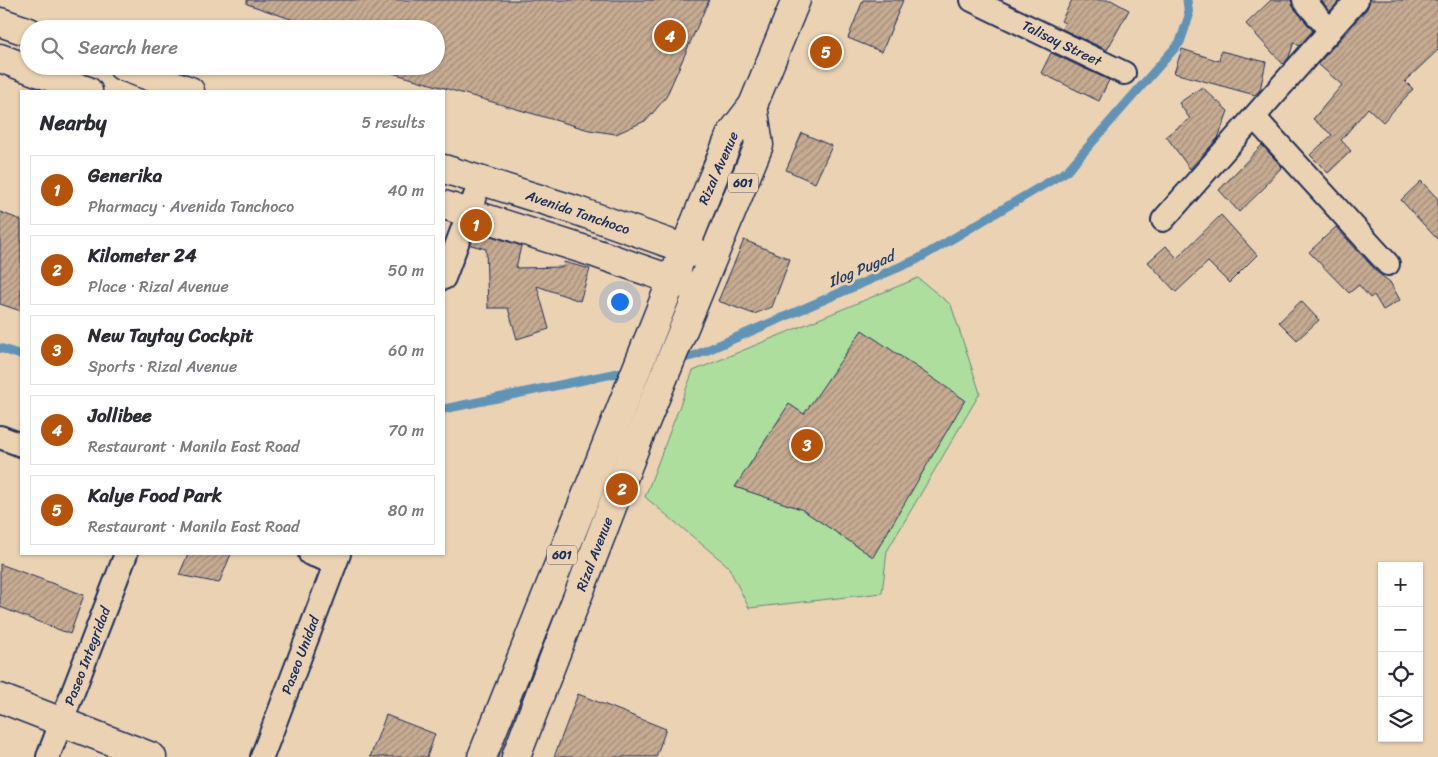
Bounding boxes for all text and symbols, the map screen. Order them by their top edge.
street label: Talisay Street [1017,13,1107,74]
pin: 4 [654,17,686,55]
search box [20,20,445,75]
text: Search here [78,31,178,64]
pin: 5 [810,33,842,71]
icon: search [38,34,66,62]
text: Nearby [40,104,106,142]
text: 5 results [361,108,425,137]
street label: Rizal Avenue [691,127,746,209]
text: Generika [88,159,162,192]
road number: 601 [728,174,758,192]
text: 1 [54,176,60,205]
text: 40 m [387,176,424,205]
street label: Avenida Tanchoco [521,183,633,242]
text: Pharmacy · Avenida Tanchoco [88,192,294,221]
pin: 1 [460,206,492,244]
text: Kilometer 24 [88,239,197,272]
water label: Ilog Pugad [823,242,902,295]
text: 2 [52,256,62,285]
text: 50 m [388,256,424,285]
text: Place · Rizal Avenue [88,272,229,301]
your location [607,289,633,315]
text: New Taytay Cockpit [88,319,253,352]
text: 3 [53,336,61,365]
text: 60 m [388,336,424,365]
text: Sports · Rizal Avenue [88,352,237,381]
text: Jollibee [88,399,152,432]
text: 4 [52,416,62,445]
text: 70 m [388,416,424,445]
pin: 3 [791,426,823,464]
text: Restaurant · Manila East Road [88,432,300,461]
pin: 2 [606,470,638,508]
text: Kalye Food Park [88,479,222,512]
text: 5 [52,496,62,525]
text: 80 m [388,496,424,525]
text: Restaurant · Manila East Road [88,512,300,541]
street label: Rizal Avenue [569,513,620,595]
road number: 601 [547,546,577,564]
map controls [1378,562,1423,742]
button: + [1378,562,1423,607]
street label: Paseo Integridad [57,602,118,709]
button: − [1378,607,1423,652]
street label: Paseo Unidad [274,611,327,698]
button: locate [1378,652,1423,697]
button: layers [1378,697,1423,742]

